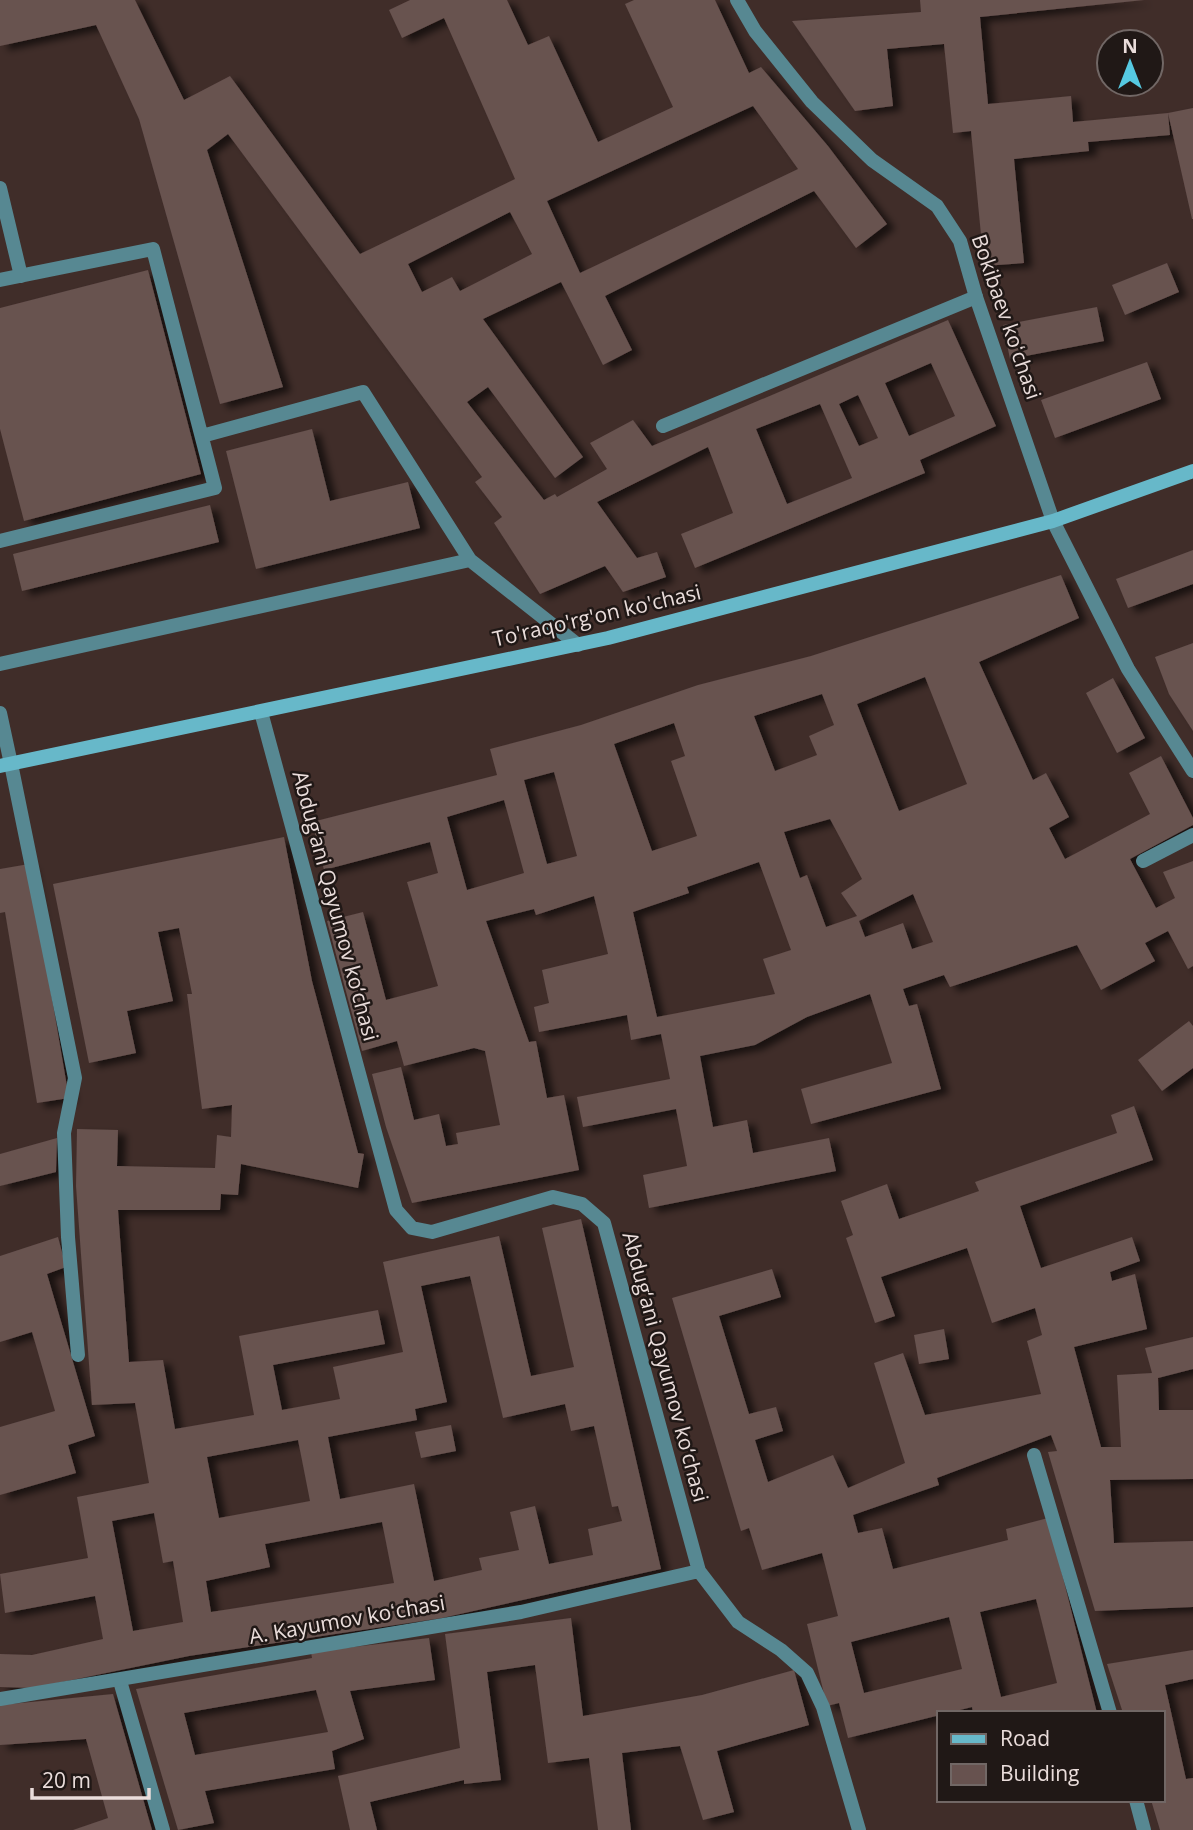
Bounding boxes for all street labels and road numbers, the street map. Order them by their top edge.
street label: Bokibaev koʻchasi [966,230,1048,403]
street label: To'raqo'rg'on ko'chasi [490,577,704,653]
street label: Abdug‘ani Qayumov ko‘chasi [286,768,386,1044]
street label: Abdug‘ani Qayumov ko‘chasi [616,1229,716,1505]
street label: A. Kayumov koʻchasi [247,1588,447,1650]

